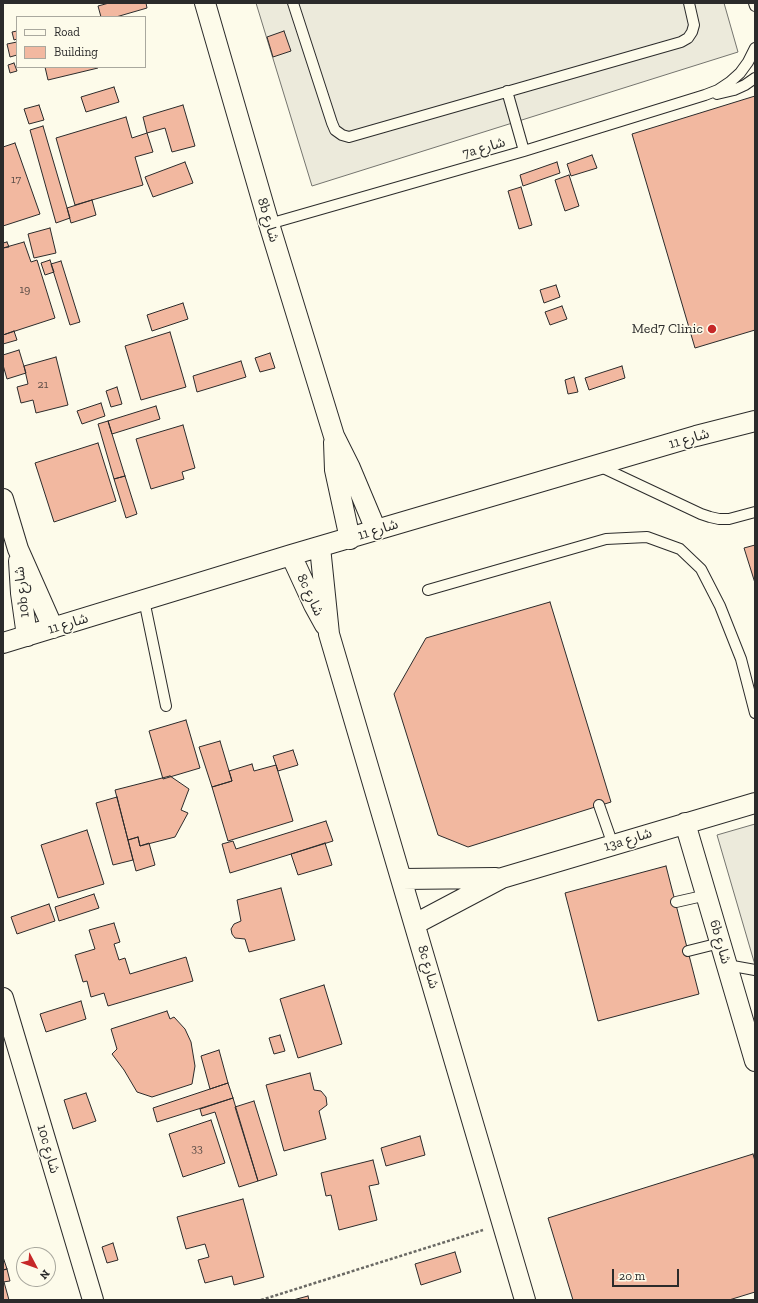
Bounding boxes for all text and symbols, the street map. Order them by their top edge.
legend [16,16,146,68]
text: Road [54,25,80,39]
text: Building [54,45,98,59]
street label: 7a شارع [461,134,507,162]
house number: 17 [11,173,21,187]
street label: 8b شارع [254,196,282,244]
house number: 19 [20,283,30,297]
place label: Med7 Clinic [632,321,703,337]
marker: Med7 Clinic [706,323,718,335]
house number: 21 [38,378,48,392]
street label: شارع 11 [667,425,711,453]
street label: شارع 11 [356,516,400,544]
street label: 10b شارع [11,566,33,618]
street label: 8c شارع [293,571,327,619]
street label: شارع 11 [46,610,90,638]
street label: 13a شارع [602,825,654,855]
street label: 6b شارع [706,918,734,966]
street label: 8c شارع [414,943,442,991]
street label: 10c شارع [33,1122,63,1176]
house number: 33 [191,1142,203,1156]
north arrow [16,1247,56,1287]
scale bar [614,1261,681,1287]
text: N [37,1267,52,1282]
text: 20 m [619,1269,645,1283]

